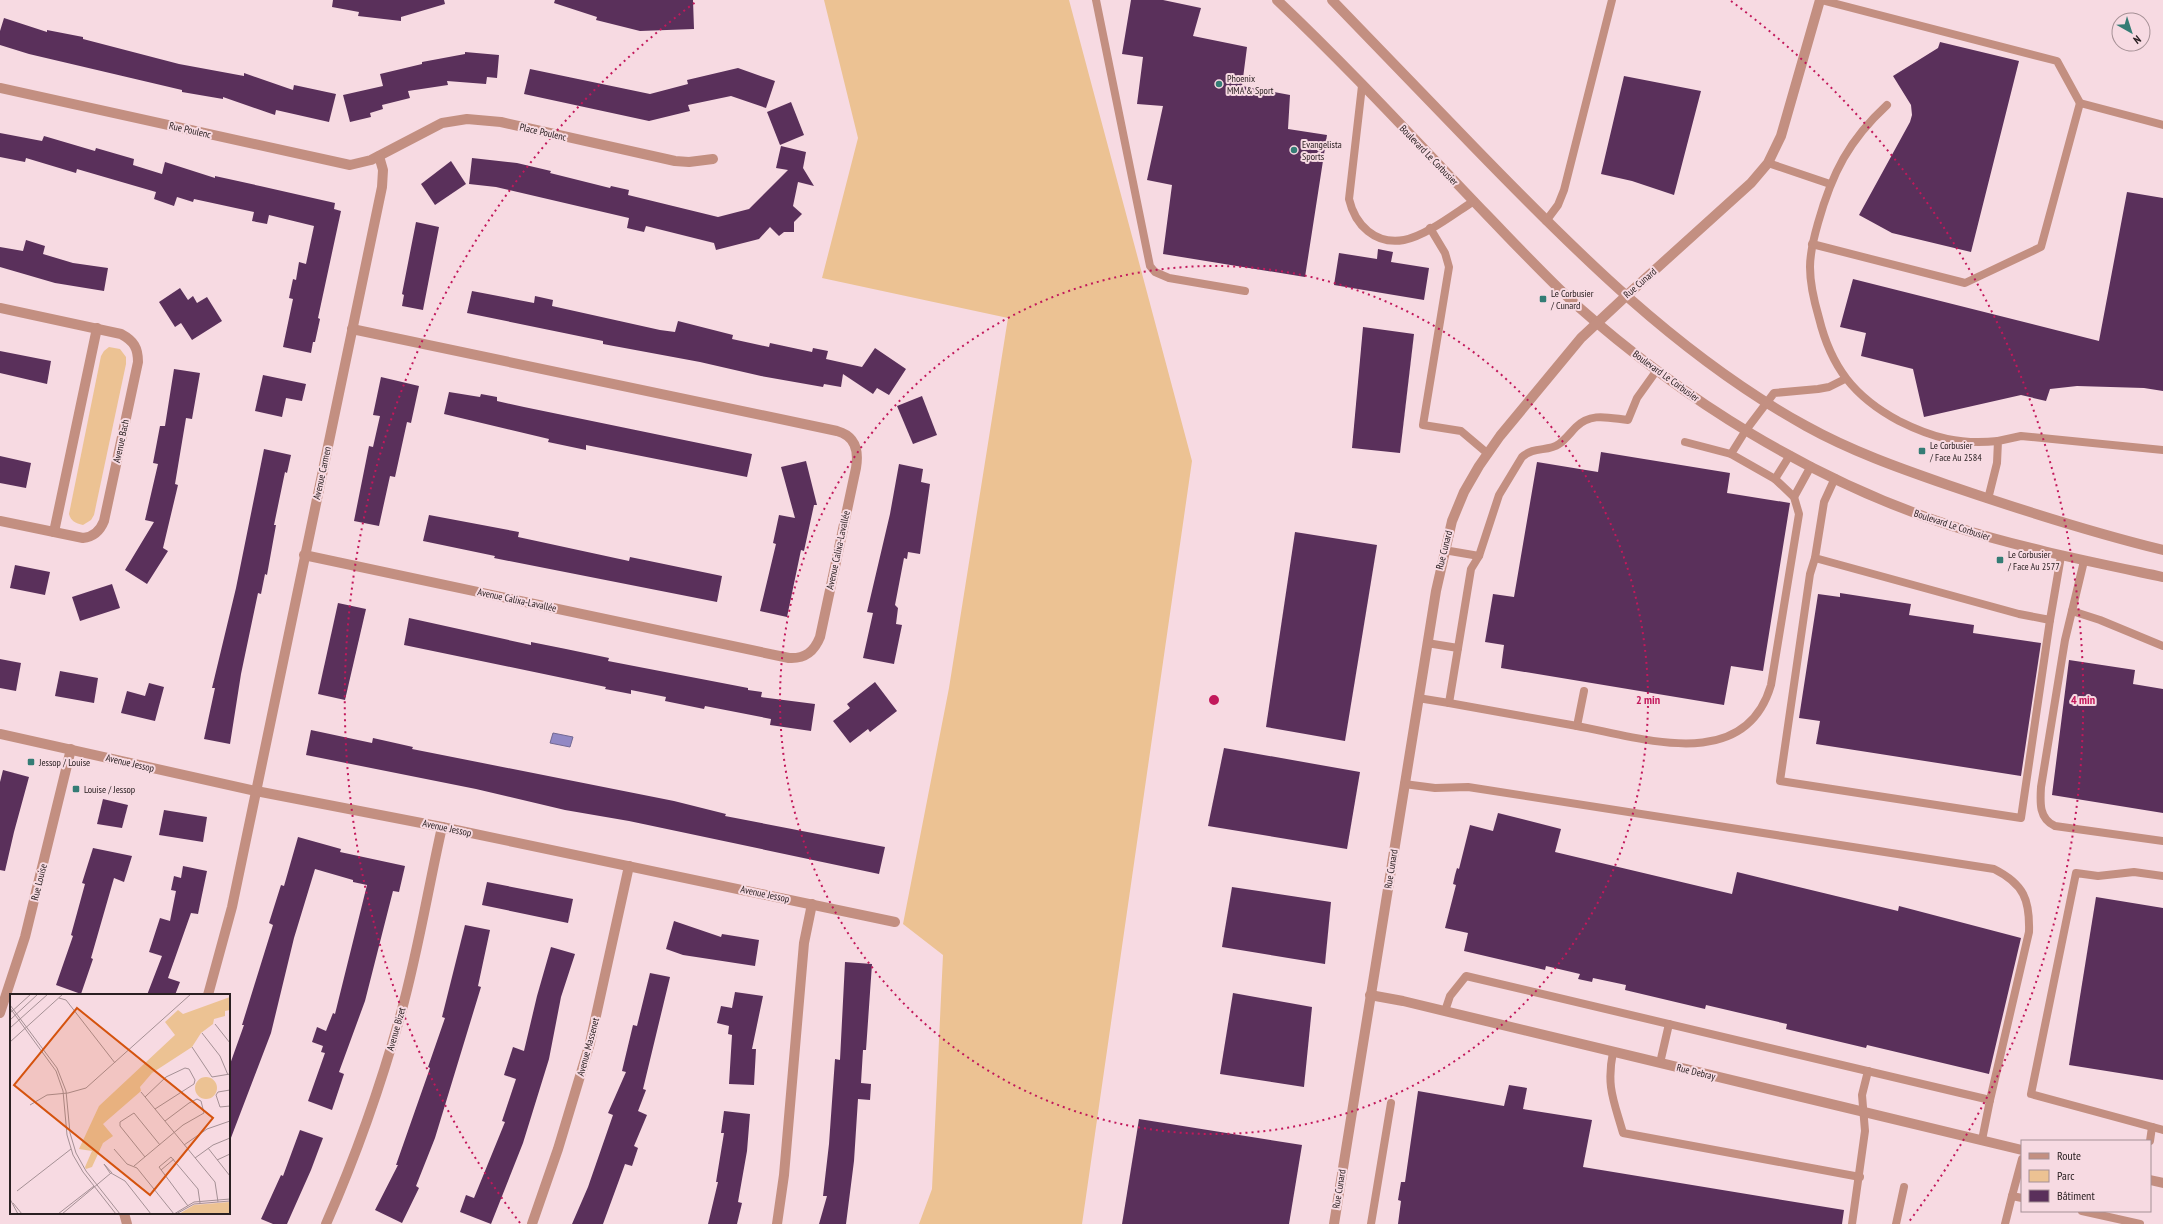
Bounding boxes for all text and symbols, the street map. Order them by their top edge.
north arrow [2111,12,2151,52]
text: N [2131,32,2144,47]
place label: Phoenix MMA & Sport [1227,72,1274,97]
marker: Phoenix MMA & Sport [1214,79,1224,89]
street label: Rue Poulenc [168,119,213,141]
street label: Place Poulenc [518,120,568,144]
street label: Boulevard Le Corbusier [1397,122,1461,188]
place label: Evangelista Sports [1302,138,1342,163]
marker: Evangelista Sports [1289,145,1299,155]
street label: Rue Cunard [1621,265,1659,301]
place label: Le Corbusier / Cunard [1550,287,1594,312]
marker: Le Corbusier / Cunard [1538,294,1548,304]
street label: Boulevard Le Corbusier [1630,347,1702,405]
street label: Avenue Bach [110,418,132,464]
place label: Le Corbusier / Face Au 2584 [1929,439,1982,464]
street label: Avenue Carmen [310,445,334,501]
marker: Le Corbusier / Face Au 2584 [1917,446,1927,456]
street label: Boulevard Le Corbusier [1912,507,1992,543]
street label: Avenue Calixa-Lavallée [823,509,853,591]
street label: Rue Cunard [1433,529,1455,571]
place label: Le Corbusier / Face Au 2577 [2007,548,2060,573]
marker: Le Corbusier / Face Au 2577 [1995,555,2005,565]
street label: Avenue Calixa-Lavallée [476,585,558,615]
text: 2 min [1636,692,1660,707]
text: 4 min [2071,692,2095,707]
centre of rings [1207,693,1221,707]
street label: Avenue Jessop [104,751,156,775]
place label: Jessop / Louise [38,756,90,769]
marker: Jessop / Louise [26,757,36,767]
place label: Louise / Jessop [84,783,135,796]
marker: Louise / Jessop [71,784,81,794]
street label: Avenue Jessop [421,817,473,839]
street label: Rue Cunard [1381,848,1401,890]
street label: Rue Louise [28,862,50,902]
street label: Avenue Jessop [739,883,791,905]
inset map [10,994,230,1214]
street label: Avenue Bizet [384,1006,408,1052]
street label: Avenue Massenet [574,1016,602,1078]
street label: Rue Debray [1675,1061,1717,1083]
legend [2021,1140,2151,1212]
text: Route [2057,1148,2081,1163]
street label: Rue Cunard [1329,1168,1349,1210]
text: Parc [2057,1168,2075,1183]
text: Bâtiment [2057,1188,2095,1203]

